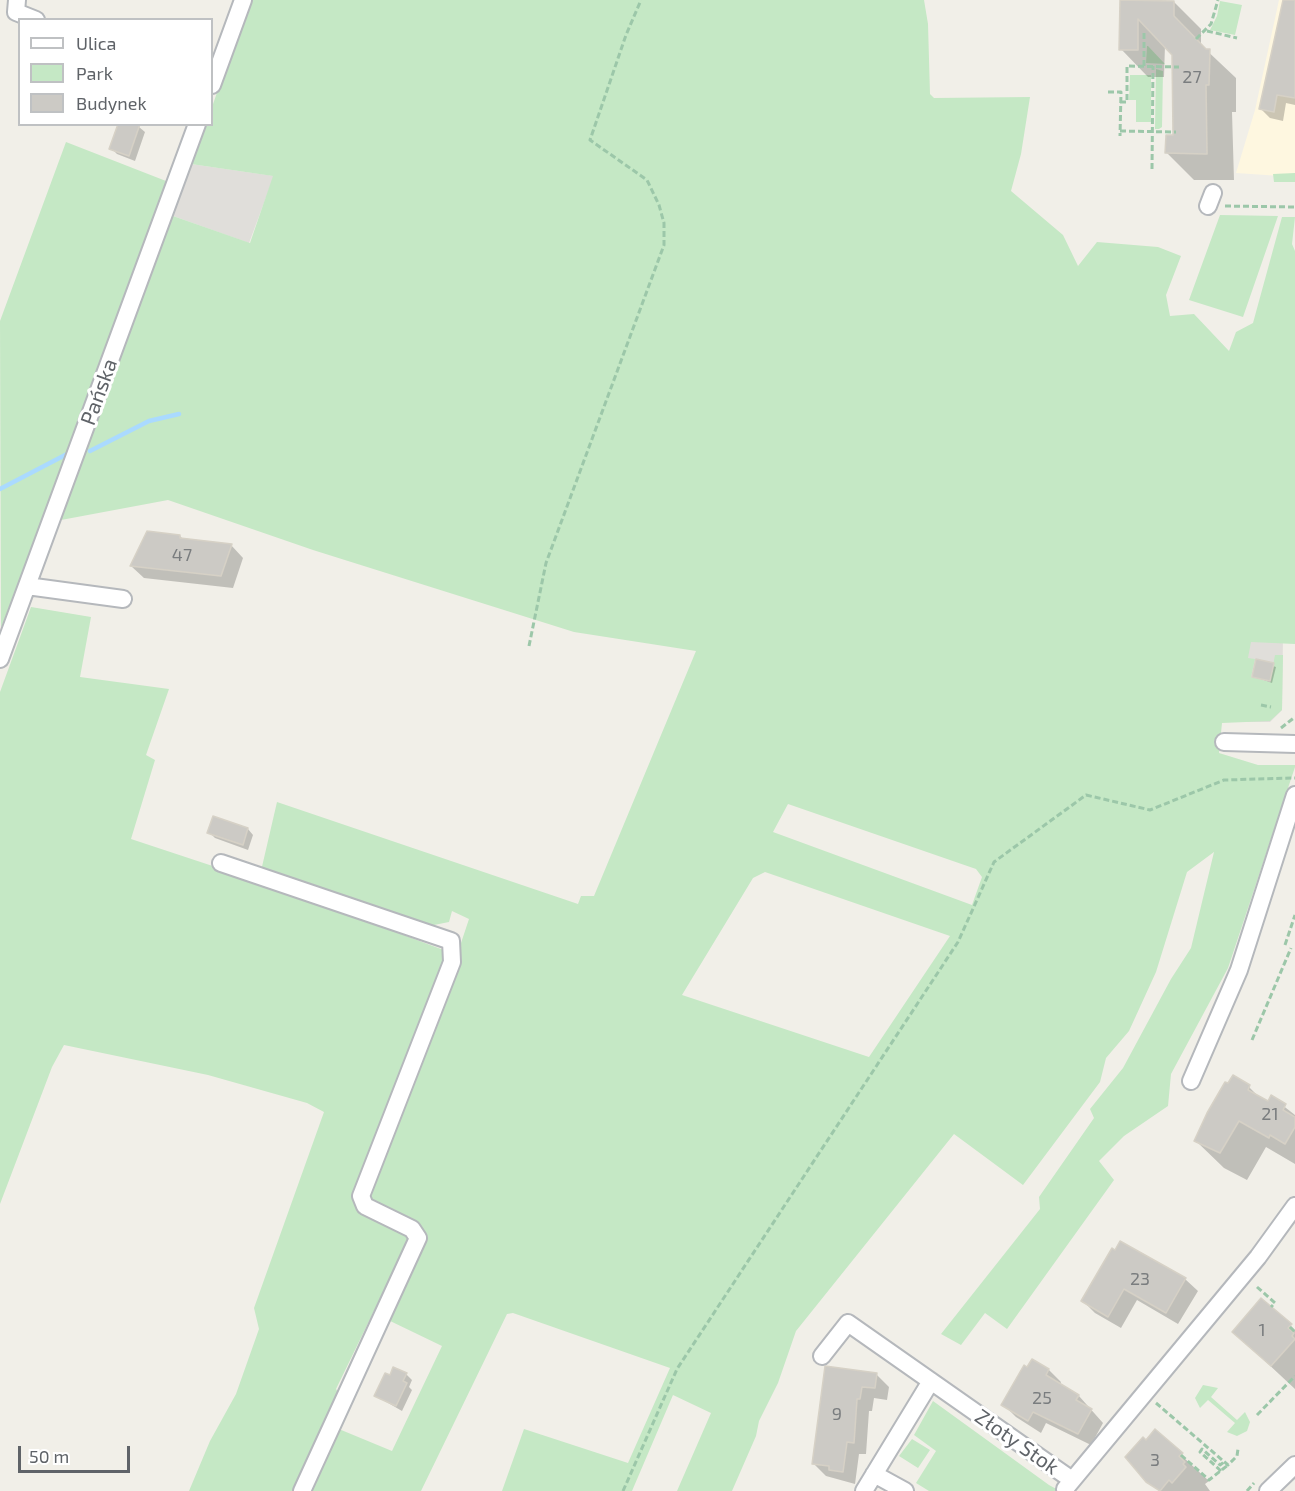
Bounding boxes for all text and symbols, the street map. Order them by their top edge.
legend [18,18,213,126]
text: Ulica [76,32,116,54]
text: Park [76,62,113,84]
house number: 27 [1182,66,1202,88]
text: Budynek [76,92,147,114]
street label: Pańska [75,355,123,429]
house number: 47 [172,544,192,566]
house number: 21 [1261,1103,1279,1125]
house number: 23 [1130,1268,1150,1290]
house number: 1 [1258,1319,1266,1341]
house number: 25 [1032,1387,1052,1409]
house number: 9 [832,1403,842,1425]
street label: Złoty Stok [970,1404,1064,1480]
scale bar [21,1434,134,1472]
text: 50 m [29,1445,69,1467]
house number: 3 [1150,1449,1160,1471]

